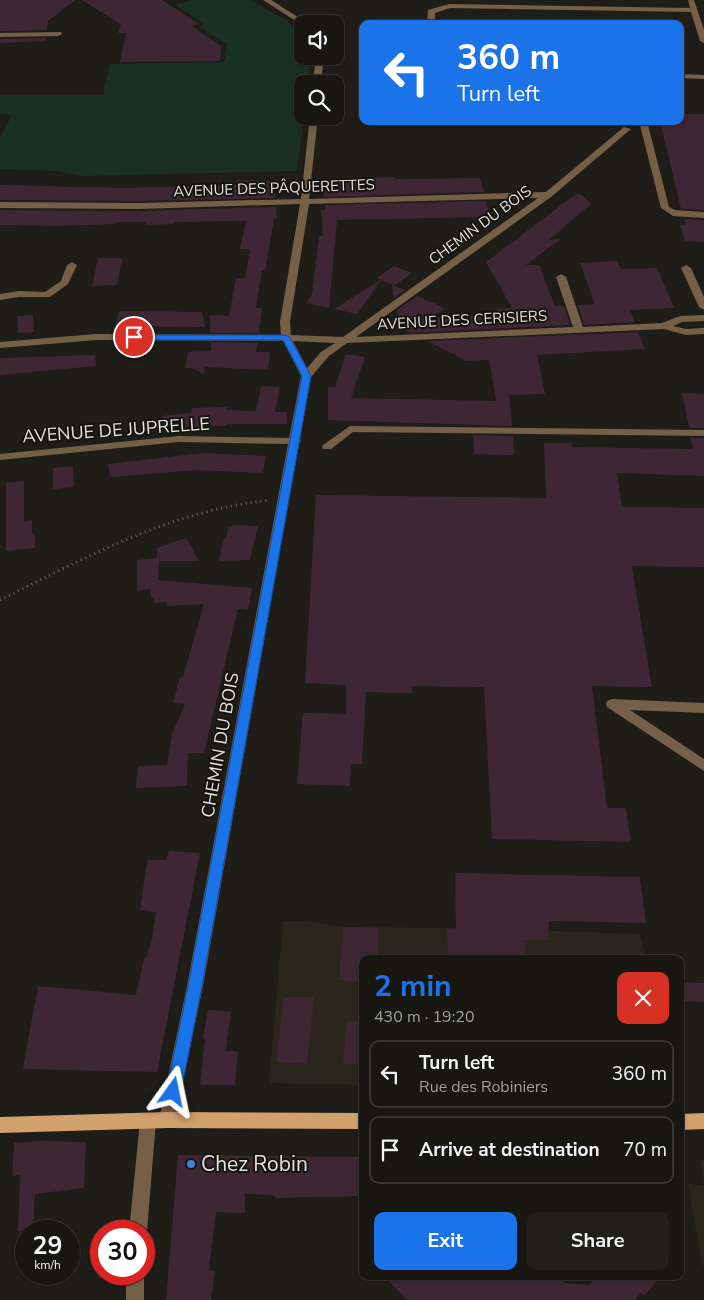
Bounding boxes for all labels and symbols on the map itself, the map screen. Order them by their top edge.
street label: AVENUE DES PÂQUERETTES [173,174,375,202]
street label: CHEMIN DU BOIS [425,181,535,269]
street label: AVENUE DES CERISIERS [376,306,548,334]
pin [113,316,155,358]
street label: AVENUE DE JUPRELLE [21,411,211,449]
street label: CHEMIN DU BOIS [195,671,245,819]
position arrow [146,1065,198,1117]
place label: Chez Robin [201,1150,308,1178]
marker: Chez Robin [185,1158,197,1170]
speed limit sign: 30 [90,1220,155,1285]

